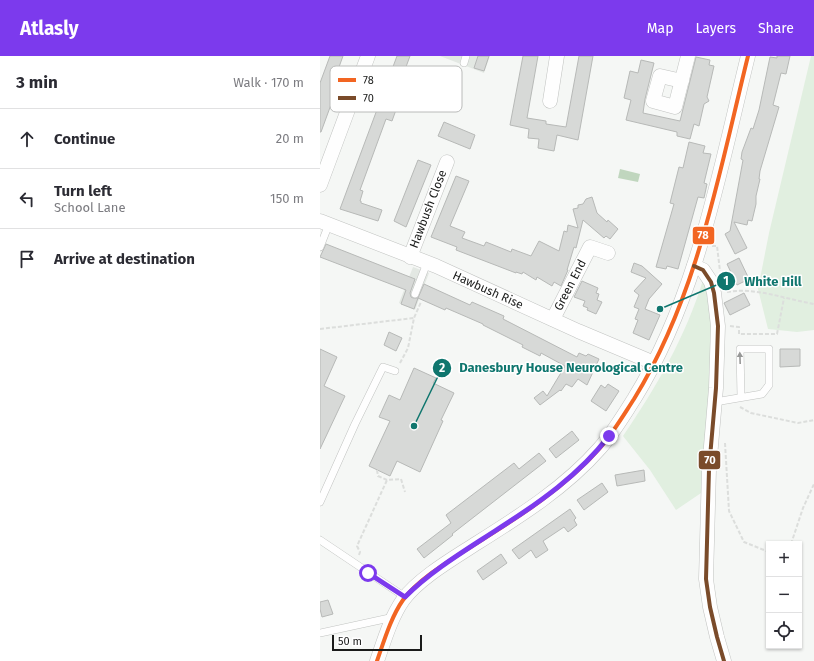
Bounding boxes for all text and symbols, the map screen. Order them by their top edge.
text: Atlasly [20,17,79,40]
text: Map [647,20,673,37]
text: Layers [695,20,736,37]
text: Share [758,20,794,37]
legend [330,66,462,112]
text: 3 min [16,72,58,93]
text: 78 [363,74,374,87]
text: Walk · 170 m [233,75,304,90]
text: 70 [363,92,374,105]
icon: ahead [16,128,38,150]
text: Continue [54,130,115,148]
text: 20 m [276,131,304,146]
street label: Hawbush Close [407,168,449,250]
text: Turn left [54,182,112,200]
icon: left [16,188,38,210]
text: 150 m [270,191,304,206]
text: School Lane [54,200,125,215]
line badge: 78 [692,226,715,245]
text: 78 [697,229,709,242]
icon: arrive [16,248,38,270]
text: Arrive at destination [54,250,195,268]
street label: Green End [551,257,589,313]
street label: Hawbush Rise [450,268,526,312]
callout: White Hill [716,269,810,294]
text: 1 [723,274,729,288]
text: White Hill [744,274,802,289]
one-way arrow [737,351,743,364]
callout: Danesbury House Neurological Centre [432,355,691,380]
text: Danesbury House Neurological Centre [459,360,683,375]
text: 2 [439,361,445,375]
route end [600,427,618,445]
line badge: 70 [698,450,721,470]
text: 70 [704,454,716,467]
map controls [766,541,802,649]
button: + [766,541,802,577]
route start [359,564,377,582]
button: − [766,577,802,613]
button: locate [766,613,802,649]
scale bar [332,633,422,652]
text: 50 m [338,635,362,648]

